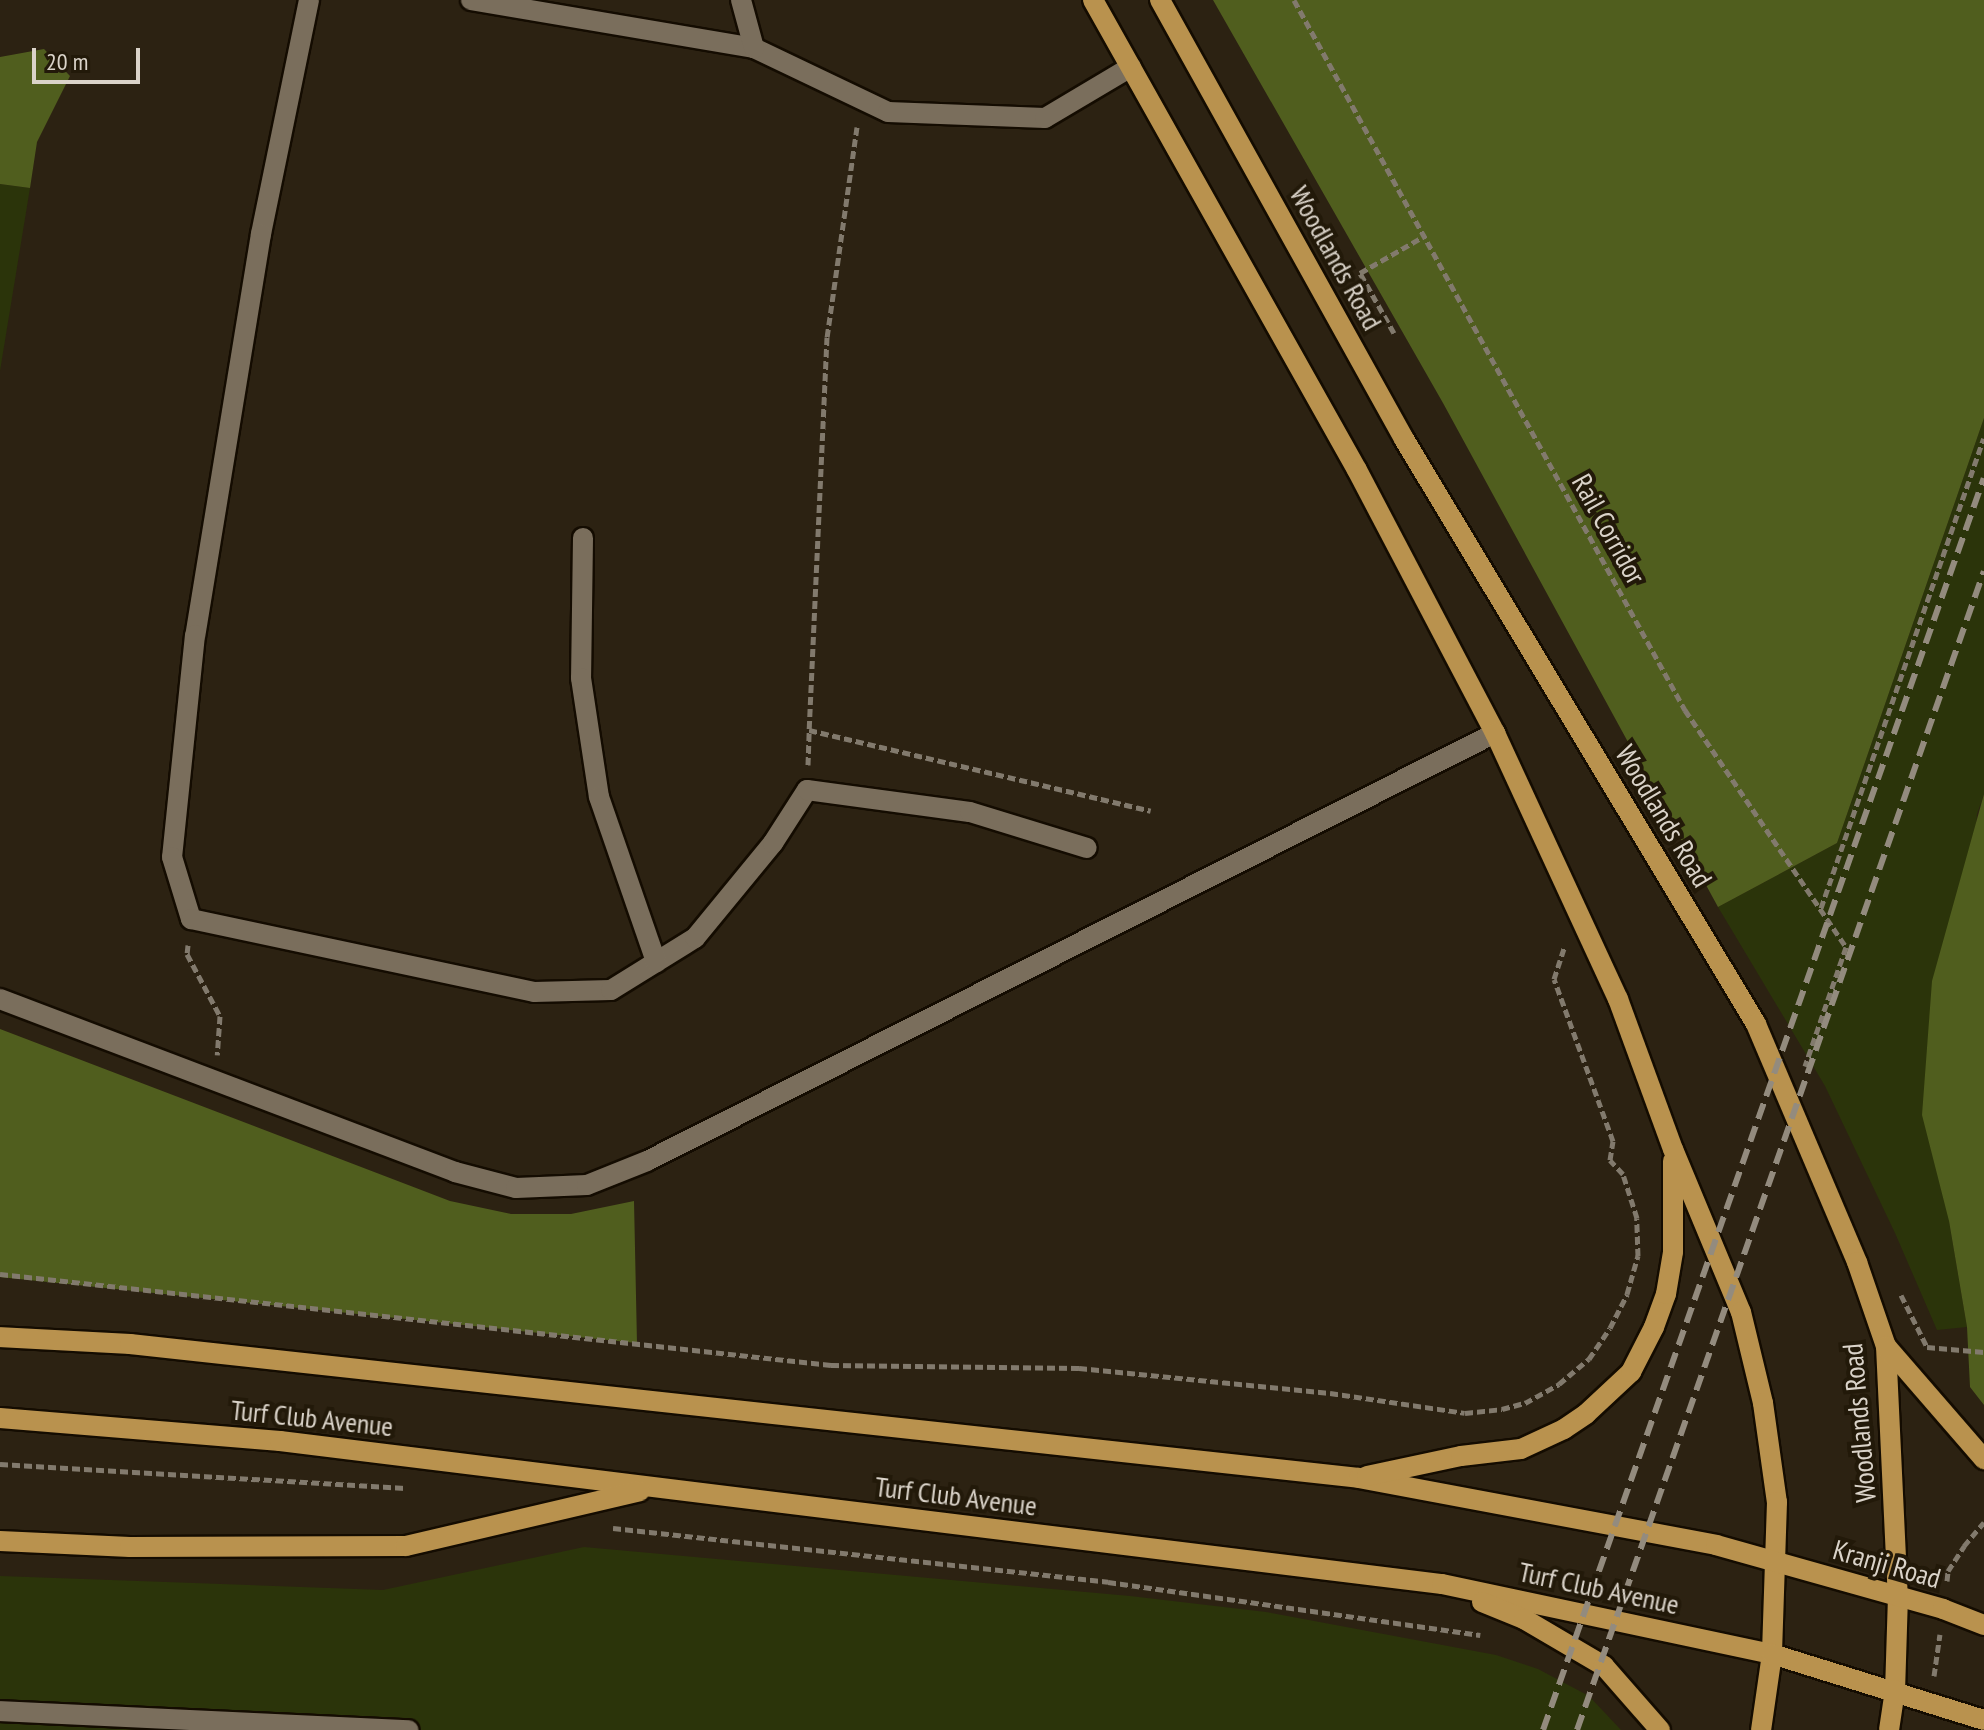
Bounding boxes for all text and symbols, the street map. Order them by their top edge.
scale bar [36,32,144,82]
text: 20 m [46,46,88,77]
street label: Woodlands Road [1283,180,1389,336]
street label: Rail Corridor [1565,468,1653,590]
street label: Woodlands Road [1609,739,1719,893]
street label: Woodlands Road [1835,1342,1883,1504]
street label: Turf Club Avenue [229,1393,395,1443]
street label: Turf Club Avenue [873,1469,1039,1523]
street label: Kranji Road [1829,1533,1945,1595]
street label: Turf Club Avenue [1516,1555,1682,1621]

